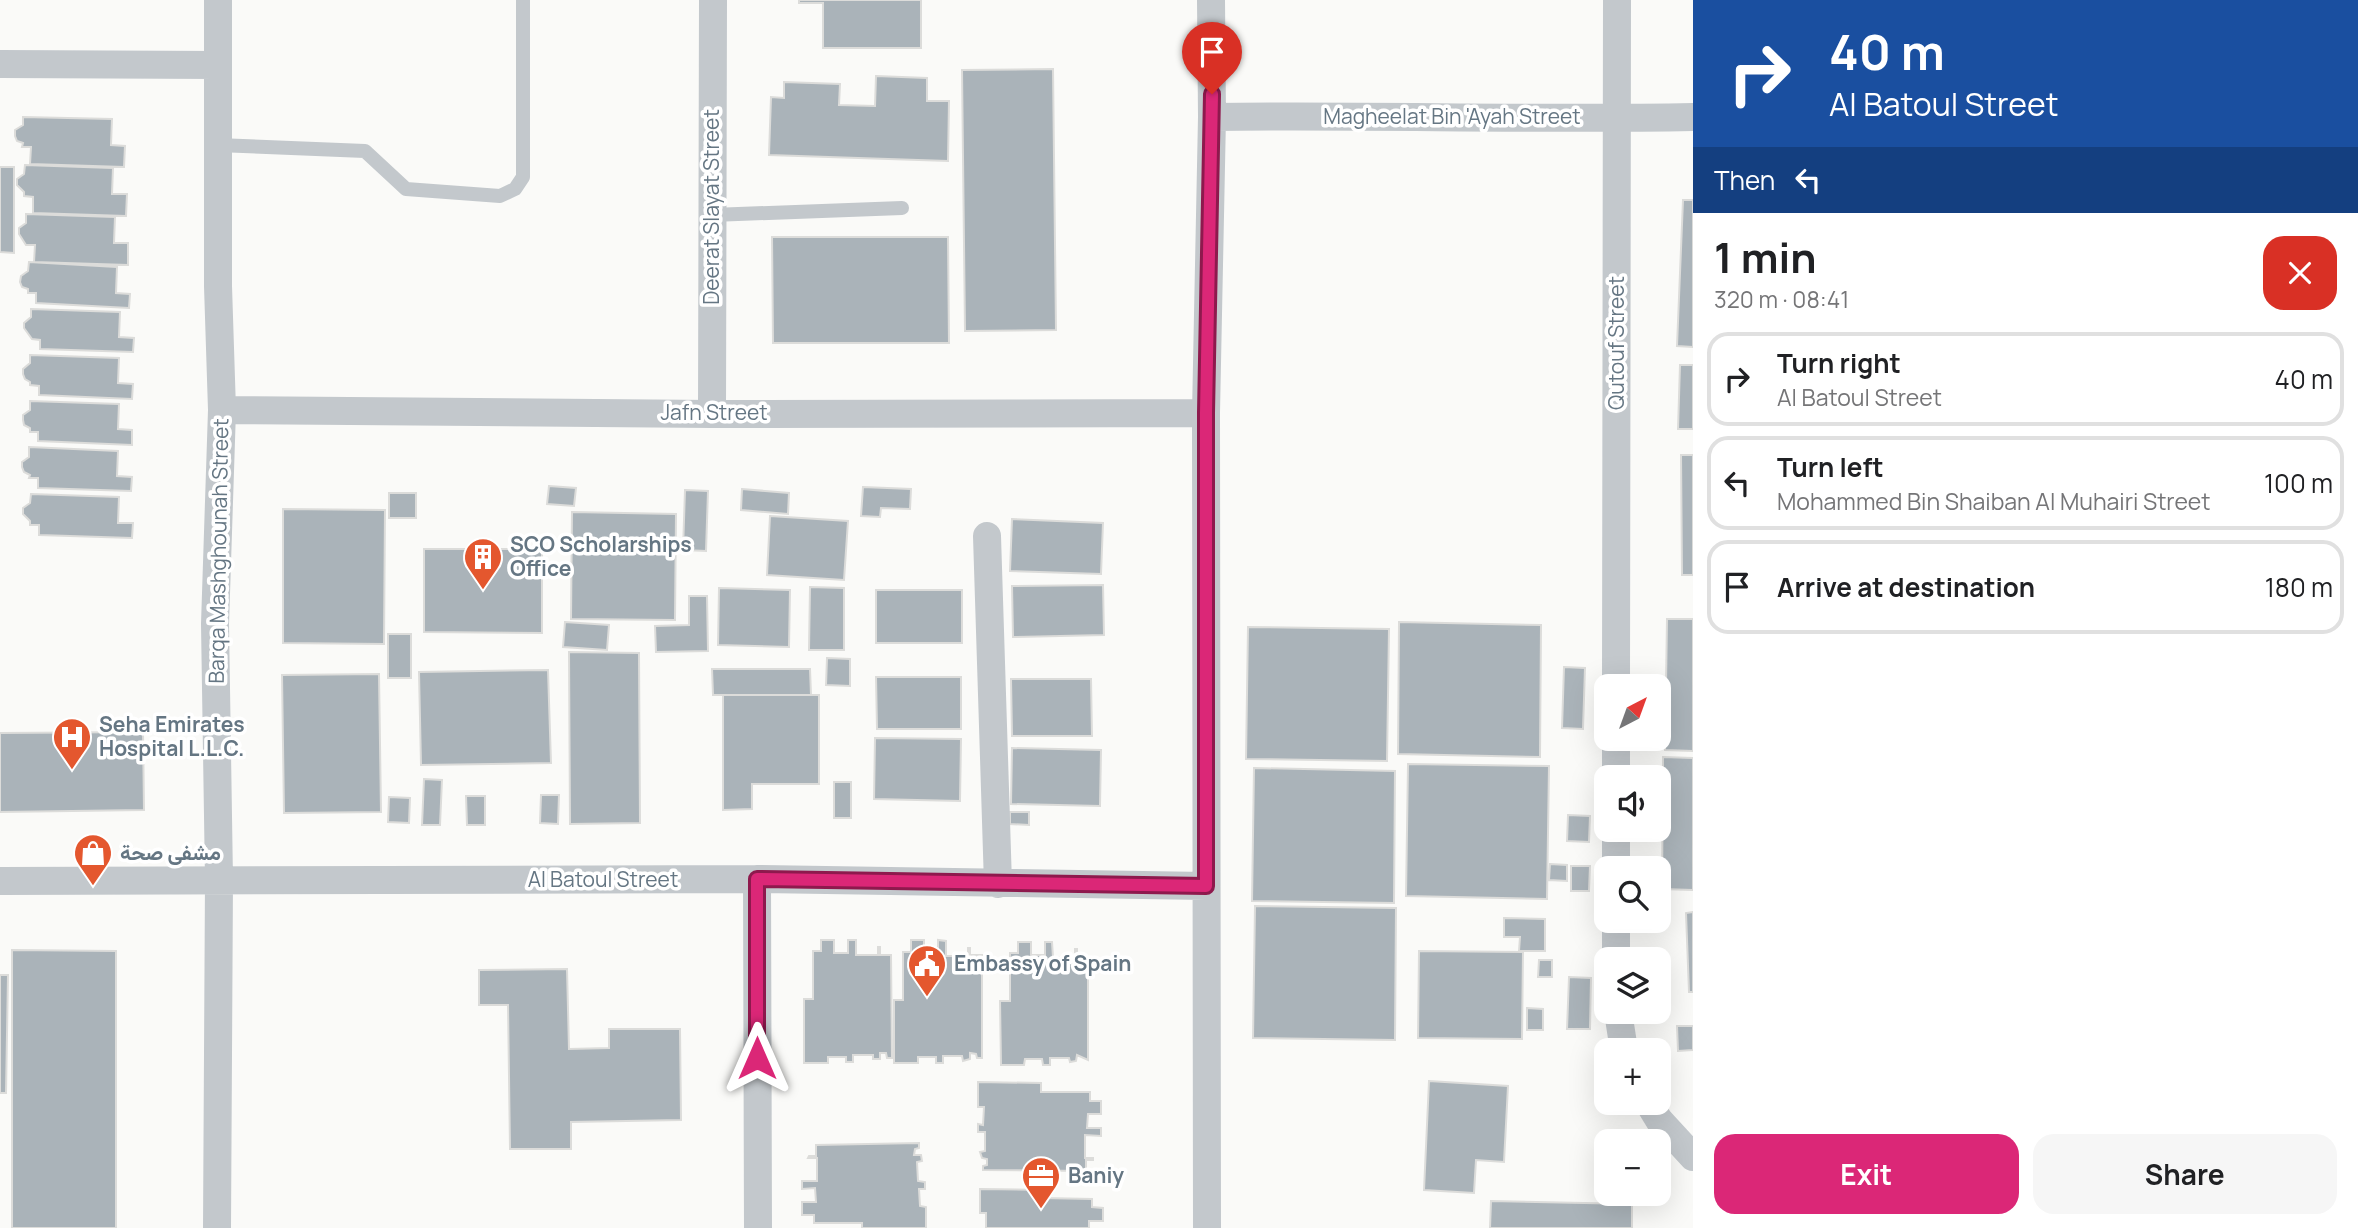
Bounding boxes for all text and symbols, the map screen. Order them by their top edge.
text: 40 m [1829,18,1945,85]
pin [1182,22,1242,94]
icon: right [1714,28,1805,119]
icon: arrive [1193,33,1231,71]
text: Al Batoul Street [1829,82,2059,126]
street label: Magheelat Bin 'Ayah Street [1323,102,1581,130]
street label: Deerat Slayat Street [697,109,725,305]
icon: left [1789,161,1827,199]
text: Then [1714,162,1775,198]
text: 1 min [1714,228,1817,286]
button: close [2263,236,2337,310]
street label: Qutouf Street [1602,276,1630,410]
text: 320 m · 08:41 [1714,283,1849,315]
text: Turn right [1777,345,1901,381]
icon: right [1718,360,1756,398]
text: 40 m [2275,361,2333,397]
text: Al Batoul Street [1777,381,1942,413]
street label: Jafn Street [660,398,768,426]
street label: Barqa Mashghounah Street [202,418,234,684]
text: Turn left [1777,449,1884,485]
icon: left [1718,464,1756,502]
text: 100 m [2264,465,2333,501]
text: Mohammed Bin Shaiban Al Muhairi Street [1777,485,2211,517]
place label: SCO Scholarships Office [510,530,692,582]
building icon: SCO Scholarships Office [462,536,504,591]
icon: arrive [1718,568,1756,606]
text: Arrive at destination [1777,569,2035,605]
text: 180 m [2265,569,2333,605]
north arrow [1594,674,1671,751]
map controls [1594,674,1671,1206]
place label: Seha Emirates Hospital L.L.C. [99,710,245,762]
hospital icon: Seha Emirates Hospital L.L.C. [51,716,93,771]
button: sound [1594,765,1671,842]
shop icon: مشفى صحة [72,832,114,887]
place label: مشفى صحة [120,838,221,866]
button: search [1594,856,1671,933]
street label: Al Batoul Street [528,865,678,893]
public building icon: Embassy of Spain [906,943,948,998]
button: layers [1594,947,1671,1024]
place label: Embassy of Spain [954,949,1131,977]
position arrow [720,1021,794,1095]
button: + [1594,1038,1671,1115]
button: − [1594,1129,1671,1206]
button: Exit [1714,1134,2019,1214]
button: Share [2033,1134,2337,1214]
office icon: Baniy [1020,1155,1062,1210]
place label: Baniy [1068,1161,1124,1189]

